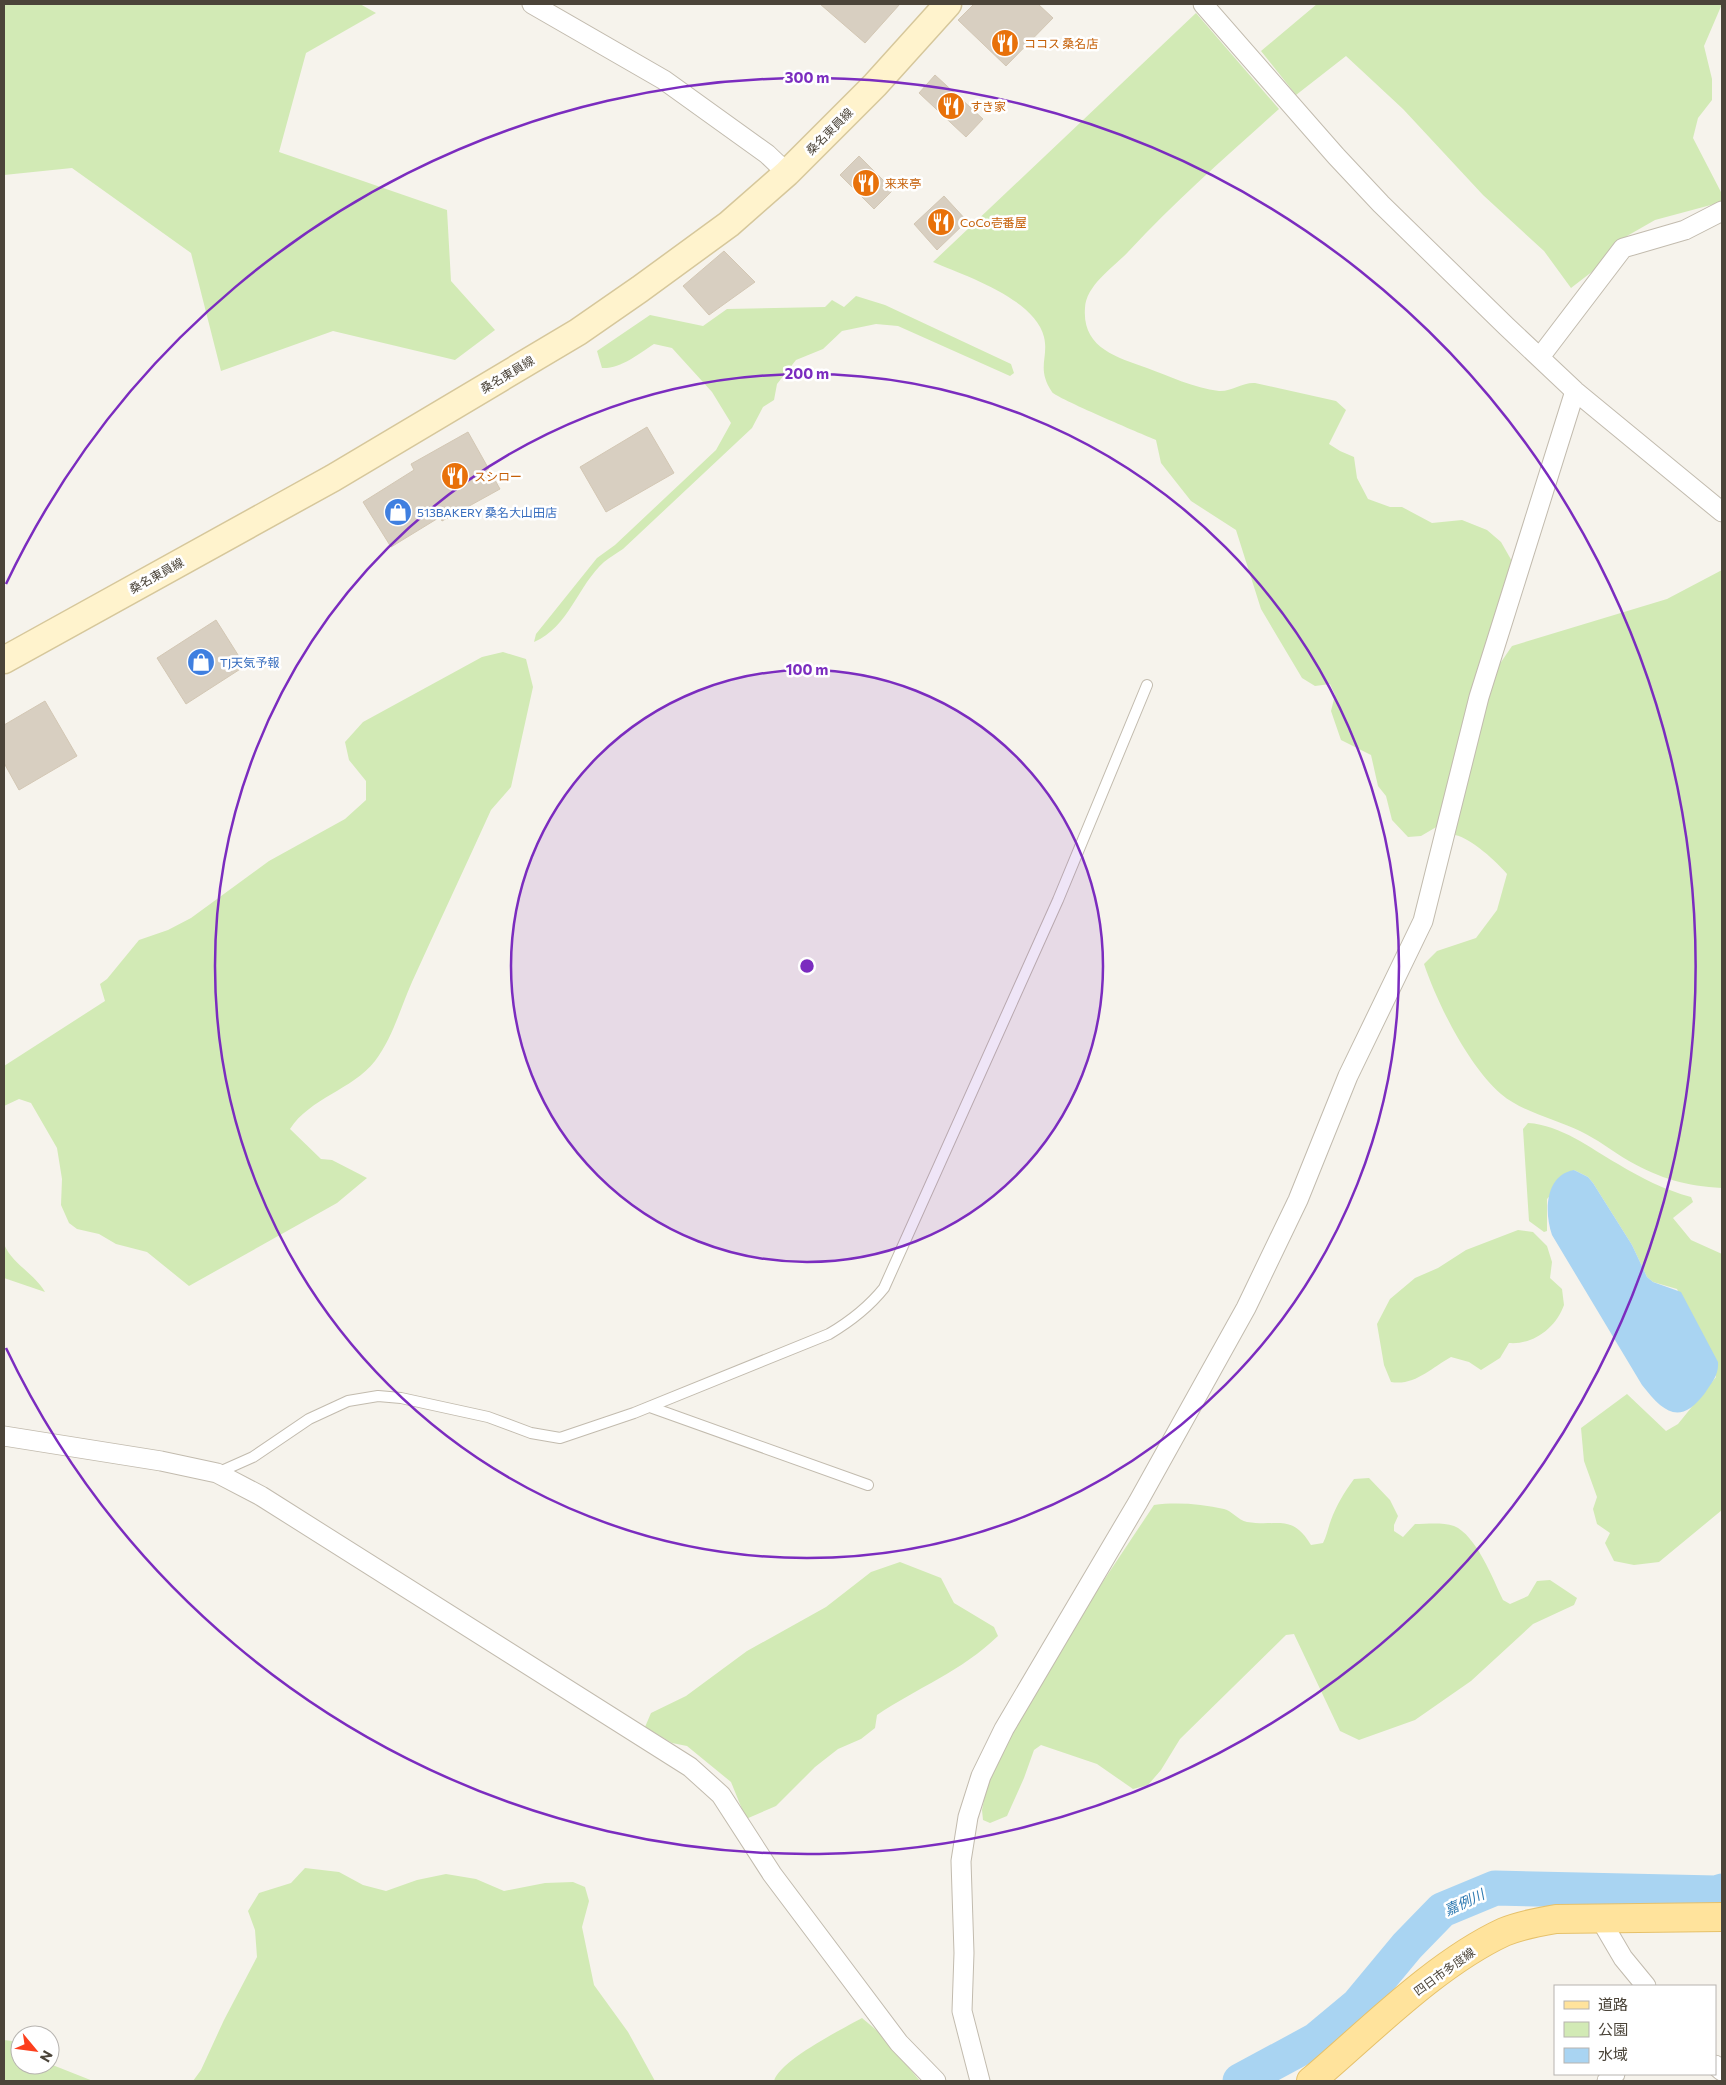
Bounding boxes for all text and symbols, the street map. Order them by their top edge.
restaurant icon: ココス 桑名店 [990,28,1020,58]
place label: ココス 桑名店 [1024,36,1098,50]
text: 300 m [785,68,829,86]
restaurant icon: すき家 [936,91,966,121]
place label: すき家 [970,99,1006,113]
street label: 桑名東員線 [803,105,855,157]
restaurant icon: 来来亭 [851,168,881,198]
place label: 来来亭 [885,176,921,190]
restaurant icon: CoCo壱番屋 [926,207,956,237]
place label: CoCo壱番屋 [960,215,1027,229]
street label: 桑名東員線 [478,353,536,395]
text: 200 m [785,364,829,382]
restaurant icon: スシロー [440,461,470,491]
place label: スシロー [474,469,522,483]
shop icon: 513BAKERY 桑名大山田店 [383,497,413,527]
place label: 513BAKERY 桑名大山田店 [417,505,557,519]
street label: 桑名東員線 [126,554,186,596]
shop icon: TJ天気予報 [186,647,216,677]
place label: TJ天気予報 [220,655,279,670]
text: 100 m [786,660,828,678]
centre of rings [798,957,816,975]
water label: 嘉例川 [1441,1885,1488,1919]
street label: 四日市多度線 [1411,1944,1477,1998]
legend [1554,1985,1716,2075]
text: 道路 [1598,1995,1628,2013]
text: 公園 [1598,2020,1628,2038]
north arrow [10,2025,60,2075]
text: 水域 [1598,2045,1628,2063]
text: N [37,2048,57,2065]

